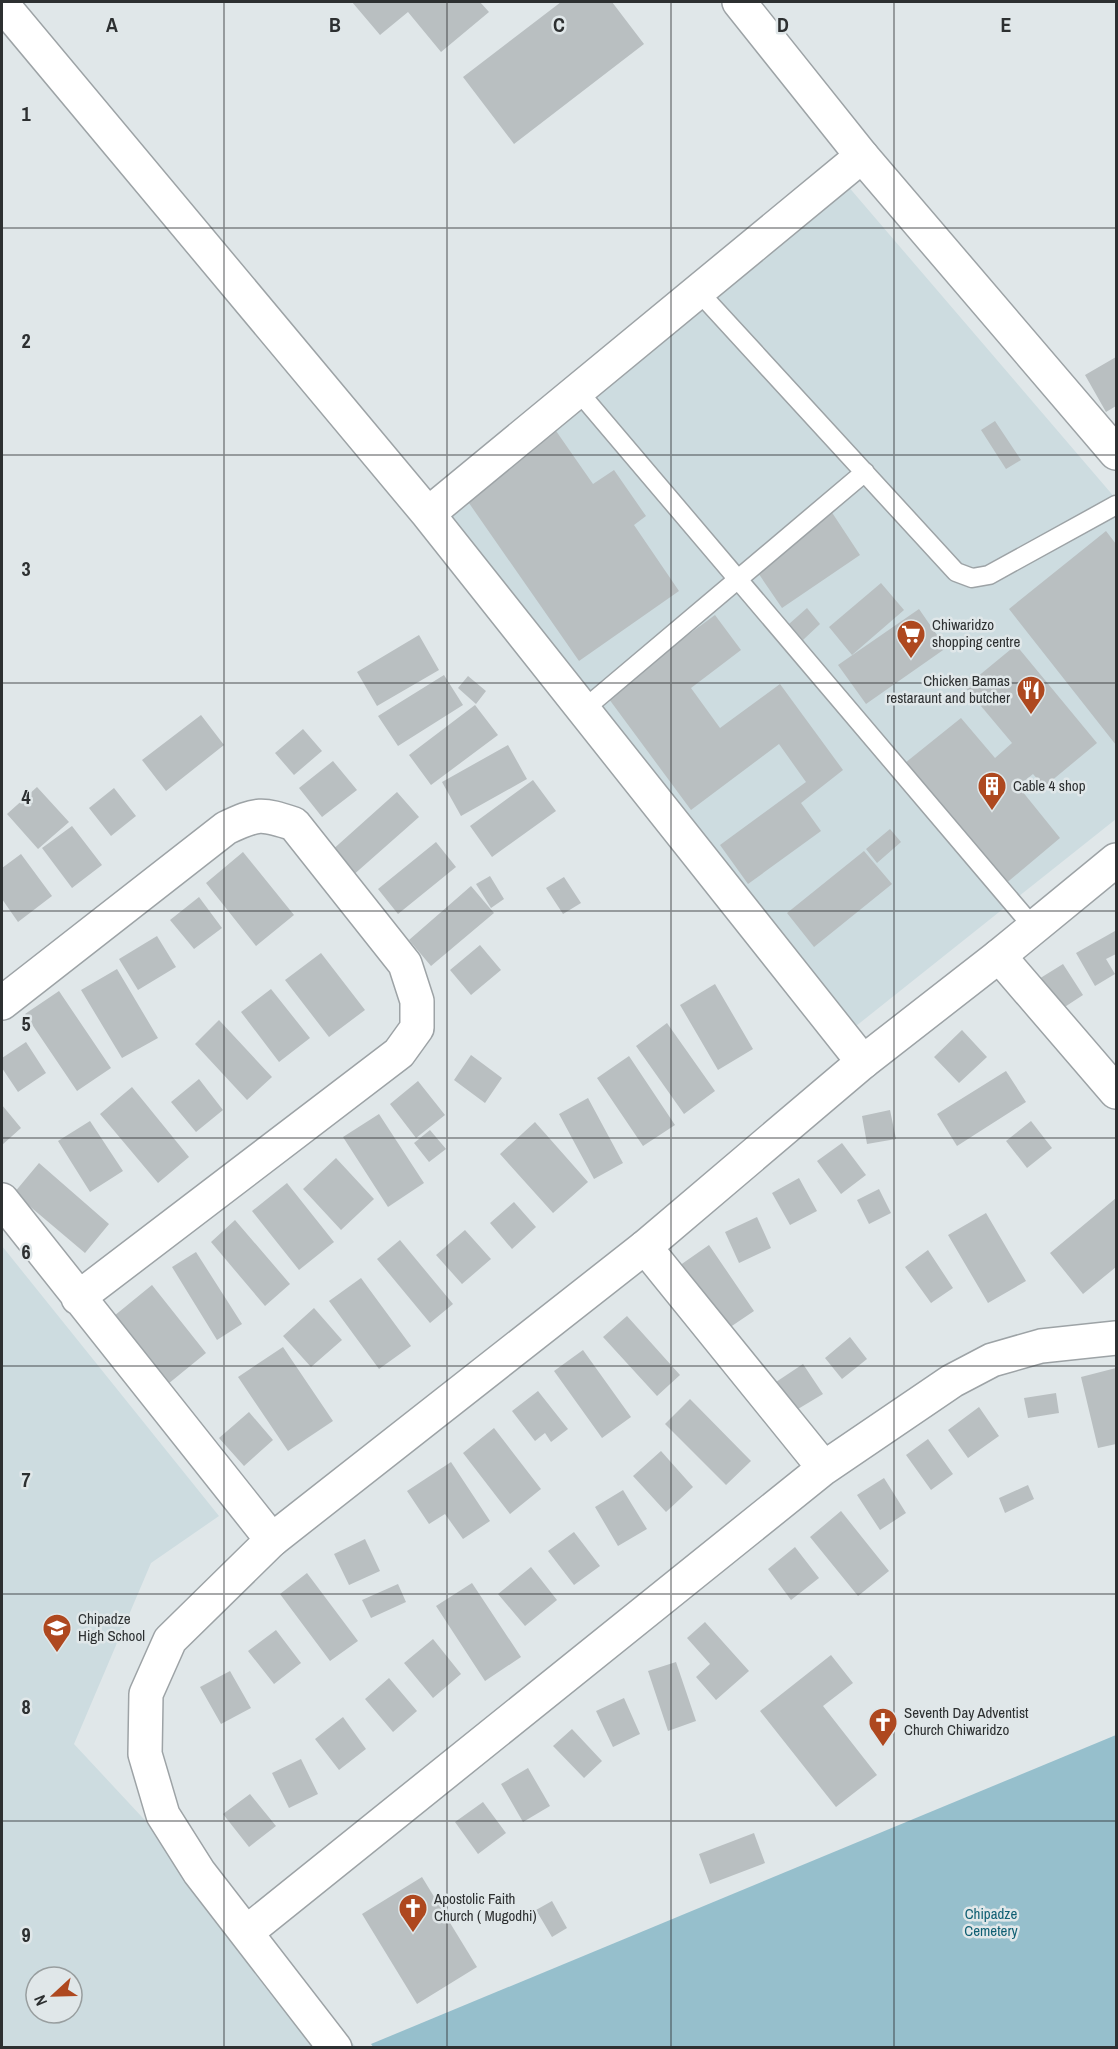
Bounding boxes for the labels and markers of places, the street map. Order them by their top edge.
place label: Chiwaridzo shopping centre [932,614,1020,652]
supermarket icon: Chiwaridzo shopping centre [895,618,927,660]
place label: Chicken Bamas restaraunt and butcher [886,670,1010,708]
restaurant icon: Chicken Bamas restaraunt and butcher [1015,674,1047,716]
building icon: Cable 4 shop [976,770,1008,812]
place label: Cable 4 shop [1013,775,1086,796]
place label: Chipadze High School [78,1608,145,1646]
school or university icon: Chipadze High School [41,1612,73,1654]
place label: Seventh Day Adventist Church Chiwaridzo [904,1702,1029,1740]
church icon: Seventh Day Adventist Church Chiwaridzo [867,1706,899,1748]
place label: Apostolic Faith Church ( Mugodhi) [433,1888,537,1926]
church icon: Apostolic Faith Church ( Mugodhi) [397,1892,429,1934]

